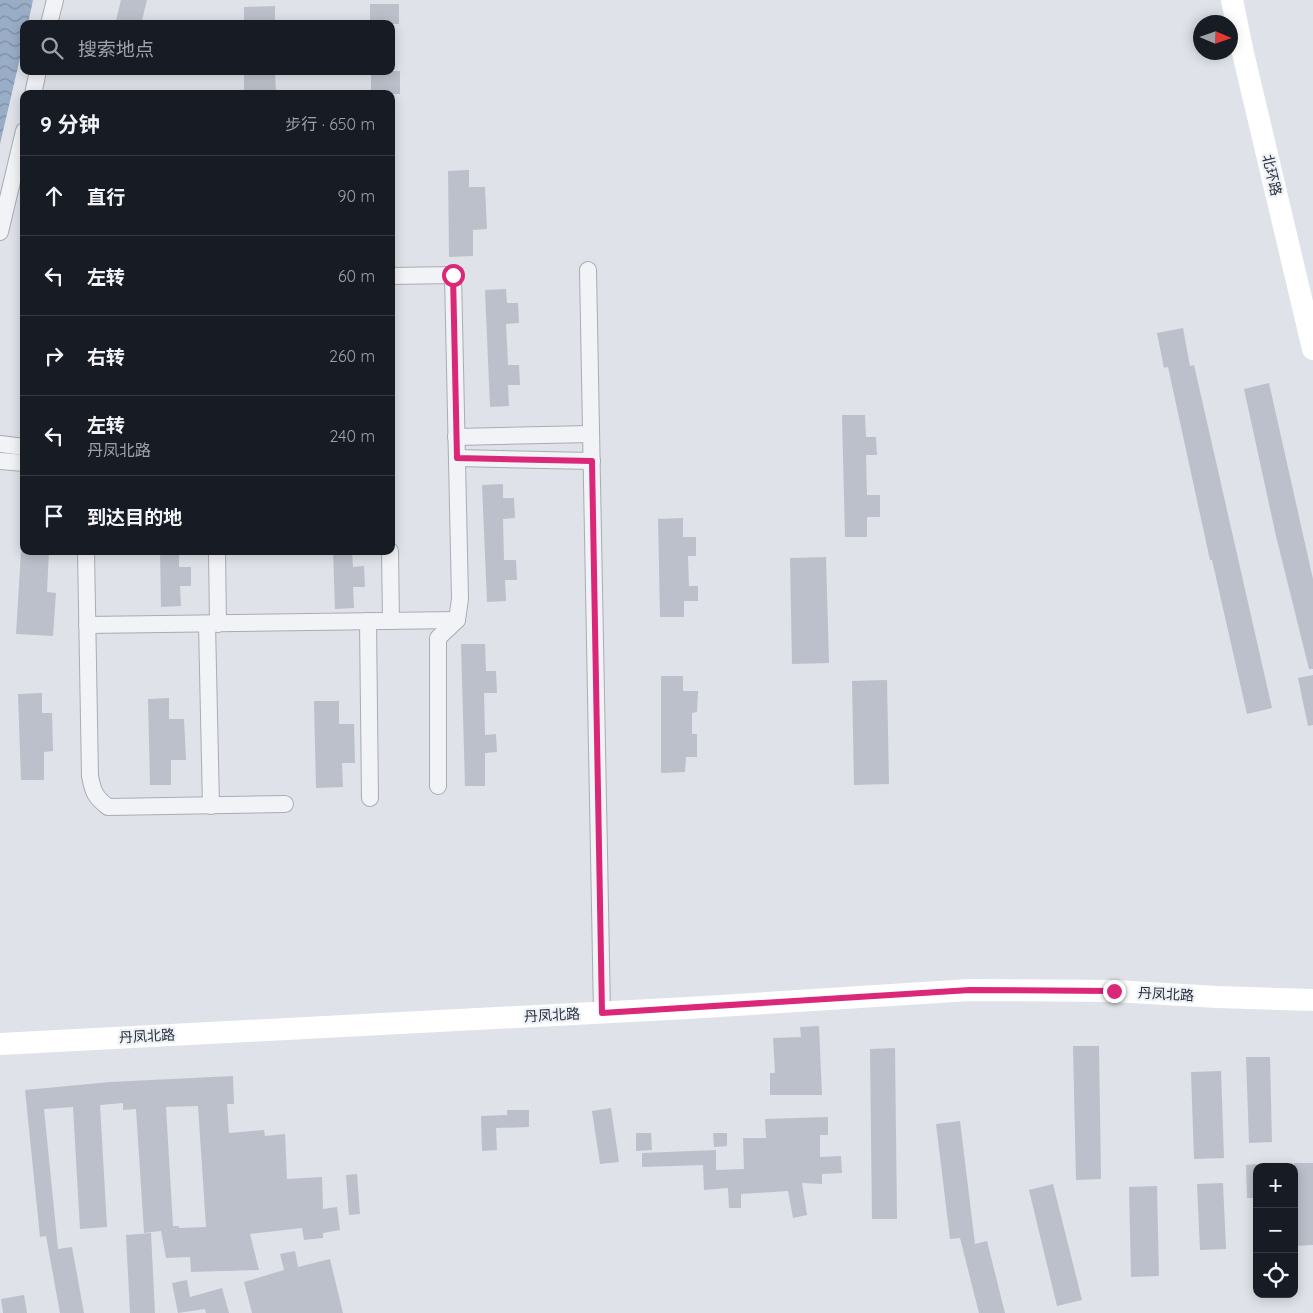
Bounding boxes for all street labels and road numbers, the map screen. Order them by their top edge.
street label: 北环路 [1259,153,1285,197]
street label: 丹凤北路 [1138,984,1194,1004]
street label: 丹凤北路 [524,1005,580,1025]
street label: 丹凤北路 [119,1026,175,1046]

